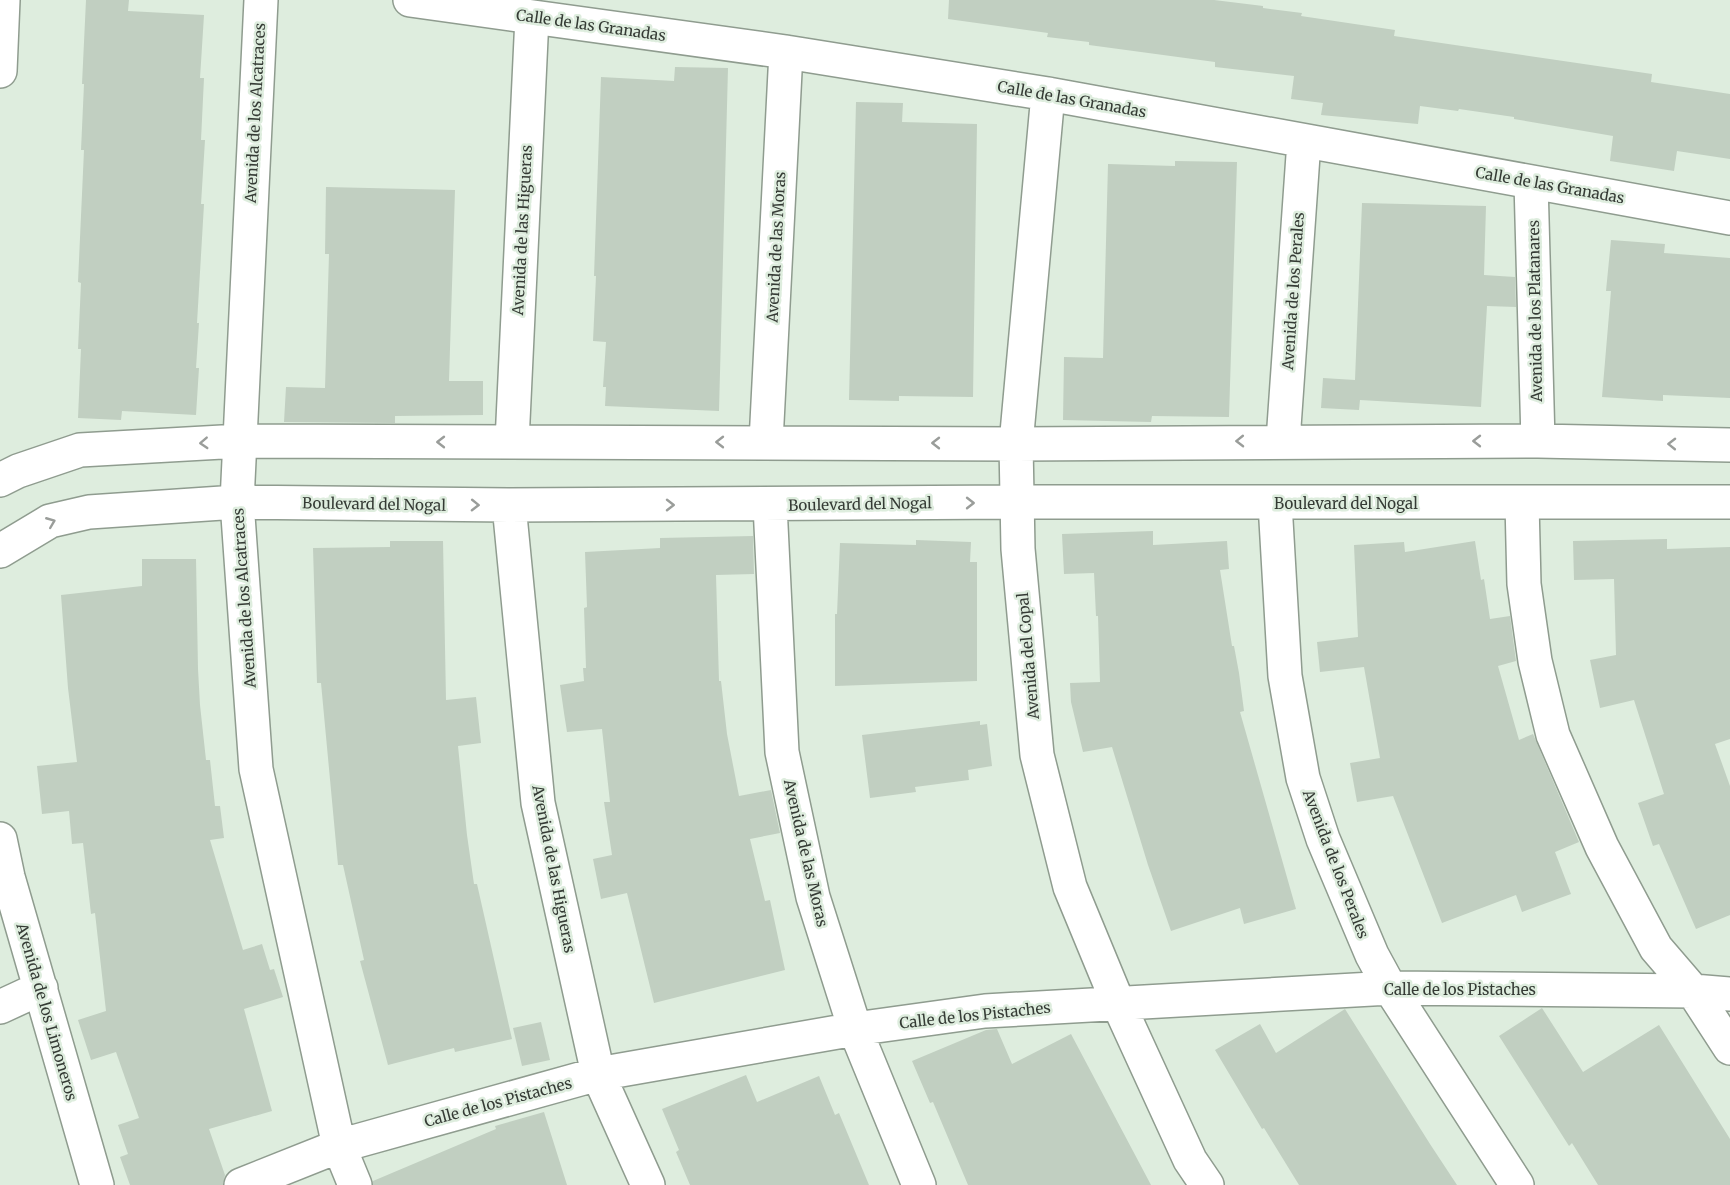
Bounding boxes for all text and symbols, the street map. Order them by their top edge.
street label: Calle de las Granadas [515,5,667,45]
street label: Avenida de los Alcatraces [241,22,269,205]
street label: Calle de las Granadas [996,77,1148,121]
street label: Avenida de las Higueras [508,144,536,317]
street label: Calle de las Granadas [1474,163,1626,207]
street label: Avenida de las Moras [763,171,789,324]
street label: Avenida de los Perales [1278,211,1308,371]
street label: Avenida de los Platanares [1524,220,1546,403]
one-way arrow [1235,435,1244,447]
one-way arrow [1472,435,1481,447]
one-way arrow [200,436,209,449]
one-way arrow [437,436,446,448]
one-way arrow [716,436,725,448]
one-way arrow [932,437,941,449]
one-way arrow [1667,438,1676,450]
street label: Boulevard del Nogal [302,493,446,515]
street label: Boulevard del Nogal [788,493,932,515]
street label: Boulevard del Nogal [1274,494,1418,513]
one-way arrow [965,497,974,509]
one-way arrow [470,499,479,511]
one-way arrow [665,499,674,511]
street label: Avenida de los Alcatraces [228,507,260,690]
one-way arrow [44,517,55,529]
street label: Avenida del Copal [1013,592,1043,721]
street label: Avenida de las Moras [780,776,832,929]
street label: Avenida de las Higueras [528,783,580,955]
street label: Avenida de los Perales [1298,786,1373,941]
street label: Avenida de los Limoneros [12,920,81,1103]
street label: Calle de los Pistaches [1384,980,1536,999]
street label: Calle de los Pistaches [898,998,1052,1032]
street label: Calle de los Pistaches [422,1073,574,1131]

